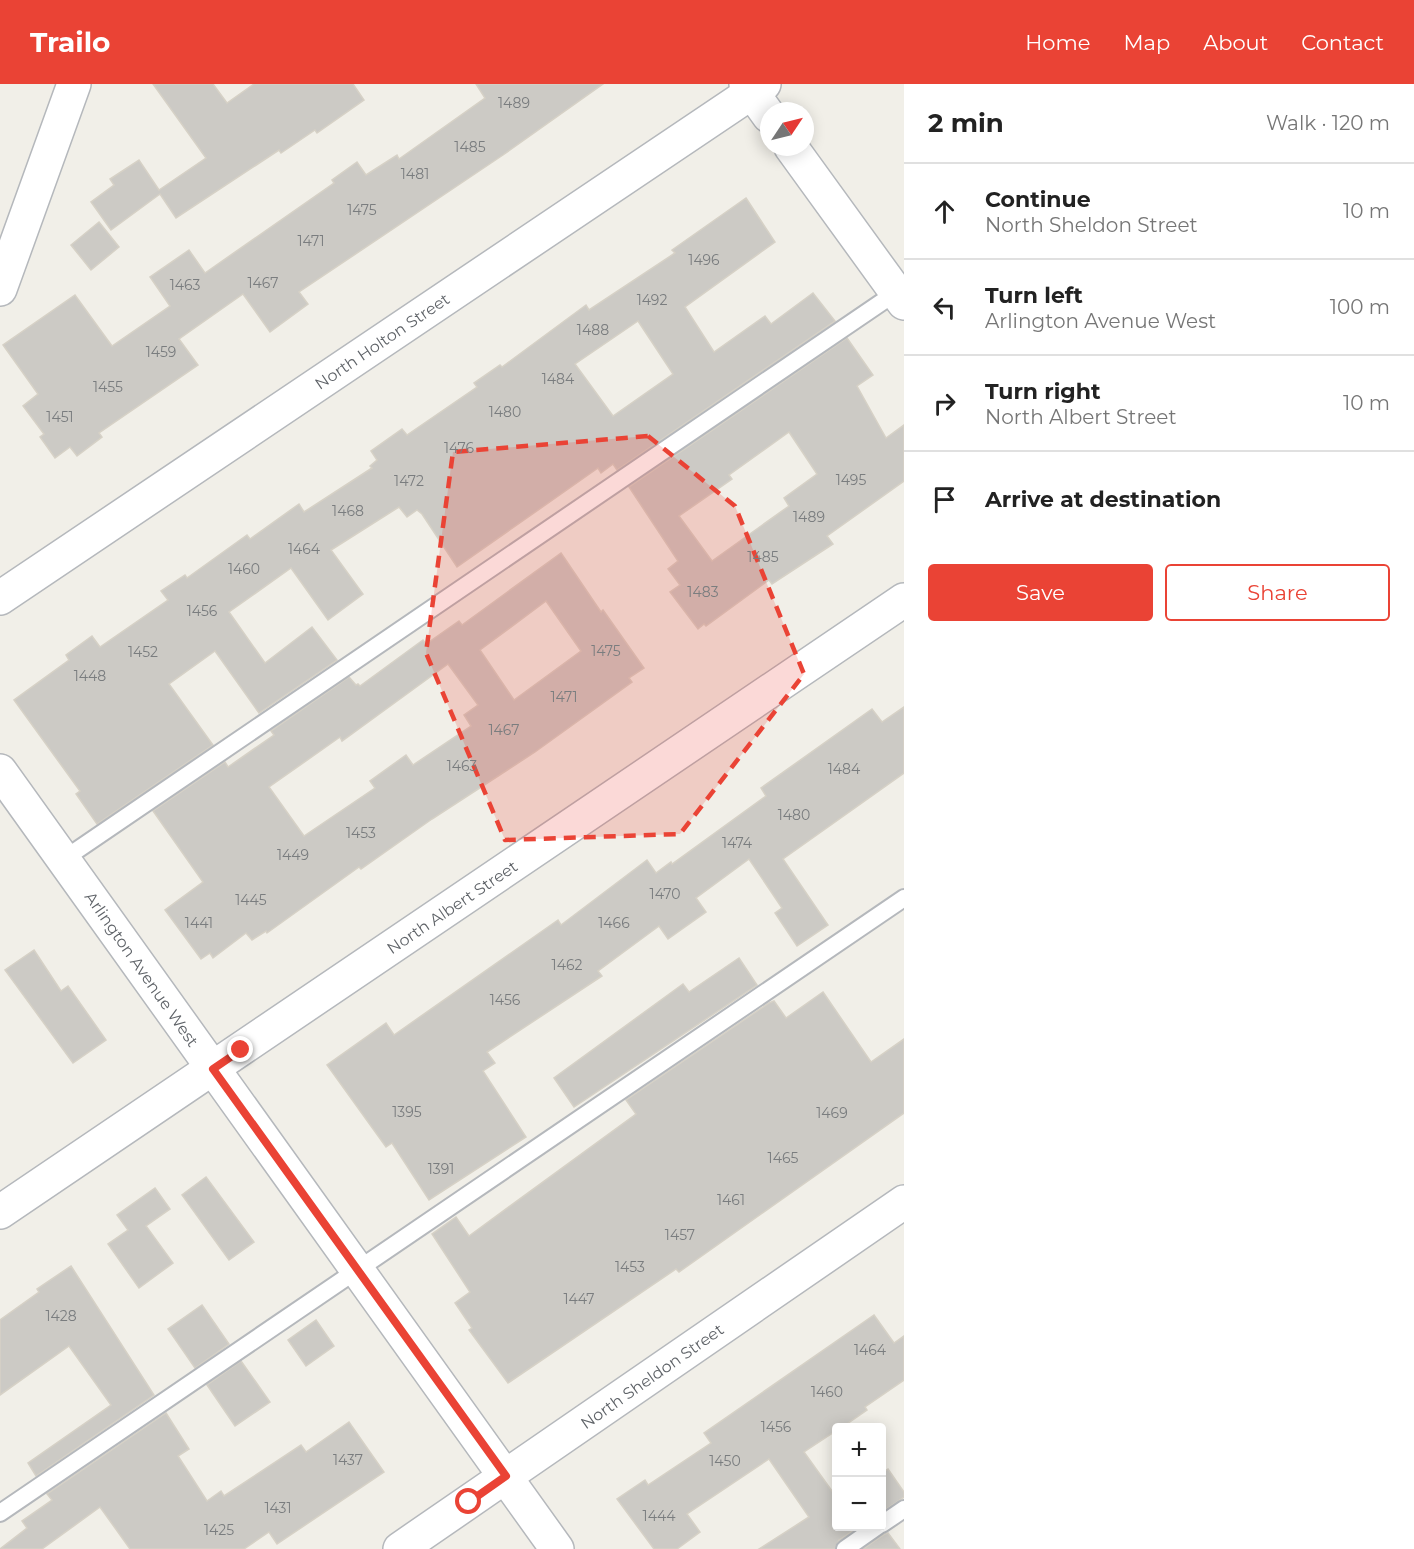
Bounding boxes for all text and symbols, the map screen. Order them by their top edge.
text: Trailo [30,25,110,59]
text: Home [1025,30,1090,55]
text: Map [1123,30,1170,55]
text: About [1203,30,1268,55]
text: Contact [1301,30,1384,55]
house number: 1489 [498,94,530,112]
north arrow [760,102,814,156]
text: 2 min [928,107,1004,139]
text: Walk · 120 m [1266,111,1390,135]
house number: 1485 [454,138,486,156]
house number: 1481 [401,165,429,183]
text: Continue [985,186,1091,213]
icon: ahead [928,195,961,228]
text: 10 m [1343,199,1390,223]
house number: 1475 [347,201,377,219]
text: North Sheldon Street [985,213,1198,237]
house number: 1471 [297,232,325,250]
house number: 1496 [688,251,720,269]
house number: 1467 [248,274,278,292]
house number: 1463 [170,276,200,294]
text: Turn left [985,282,1083,309]
street label: North Holton Street [311,289,454,393]
house number: 1492 [637,291,667,309]
icon: left [928,291,961,324]
text: 100 m [1330,295,1390,319]
text: Arlington Avenue West [985,309,1216,333]
house number: 1488 [577,321,609,339]
house number: 1459 [146,343,176,361]
house number: 1484 [542,370,575,388]
house number: 1455 [93,378,123,396]
text: Turn right [985,378,1100,405]
icon: right [928,387,961,420]
text: 10 m [1343,391,1390,415]
house number: 1480 [489,403,521,421]
text: North Albert Street [985,405,1177,429]
house number: 1451 [46,408,74,426]
house number: 1476 [444,439,475,457]
house number: 1495 [836,471,866,489]
house number: 1472 [394,472,424,490]
icon: arrive [928,483,961,516]
text: Arrive at destination [985,486,1221,513]
house number: 1468 [332,502,364,520]
house number: 1489 [793,508,825,526]
house number: 1464 [288,540,321,558]
house number: 1485 [747,548,779,566]
house number: 1460 [228,560,260,578]
button: Save [928,564,1153,621]
button: Share [1165,564,1390,621]
house number: 1483 [687,583,719,601]
house number: 1456 [187,602,218,620]
house number: 1475 [591,642,621,660]
house number: 1452 [128,643,158,661]
house number: 1448 [74,667,106,685]
house number: 1471 [550,688,578,706]
house number: 1467 [489,721,519,739]
house number: 1463 [447,757,477,775]
house number: 1484 [828,760,861,778]
house number: 1480 [778,806,810,824]
house number: 1453 [346,824,376,842]
house number: 1474 [722,834,753,852]
house number: 1449 [277,846,309,864]
street label: North Albert Street [383,856,522,958]
house number: 1470 [650,885,680,903]
street label: Arlington Avenue West [81,888,203,1051]
house number: 1445 [235,891,267,909]
house number: 1441 [185,914,213,932]
house number: 1466 [598,914,630,932]
house number: 1462 [552,956,582,974]
house number: 1456 [490,991,521,1009]
route end [227,1036,253,1062]
house number: 1395 [392,1103,422,1121]
house number: 1469 [816,1104,848,1122]
house number: 1465 [768,1149,798,1167]
house number: 1391 [428,1160,454,1178]
house number: 1461 [717,1191,745,1209]
house number: 1457 [665,1226,695,1244]
house number: 1453 [615,1258,645,1276]
house number: 1447 [563,1290,595,1308]
house number: 1428 [45,1307,77,1325]
street label: North Sheldon Street [577,1320,728,1433]
house number: 1464 [854,1341,887,1359]
house number: 1460 [811,1383,843,1401]
house number: 1456 [761,1418,792,1436]
map controls [832,1423,886,1531]
button: + [832,1423,886,1477]
house number: 1437 [333,1451,363,1469]
house number: 1450 [709,1452,741,1470]
button: − [832,1477,886,1531]
route start [455,1488,481,1514]
house number: 1431 [264,1499,292,1517]
house number: 1444 [643,1507,676,1525]
house number: 1425 [204,1521,234,1539]

